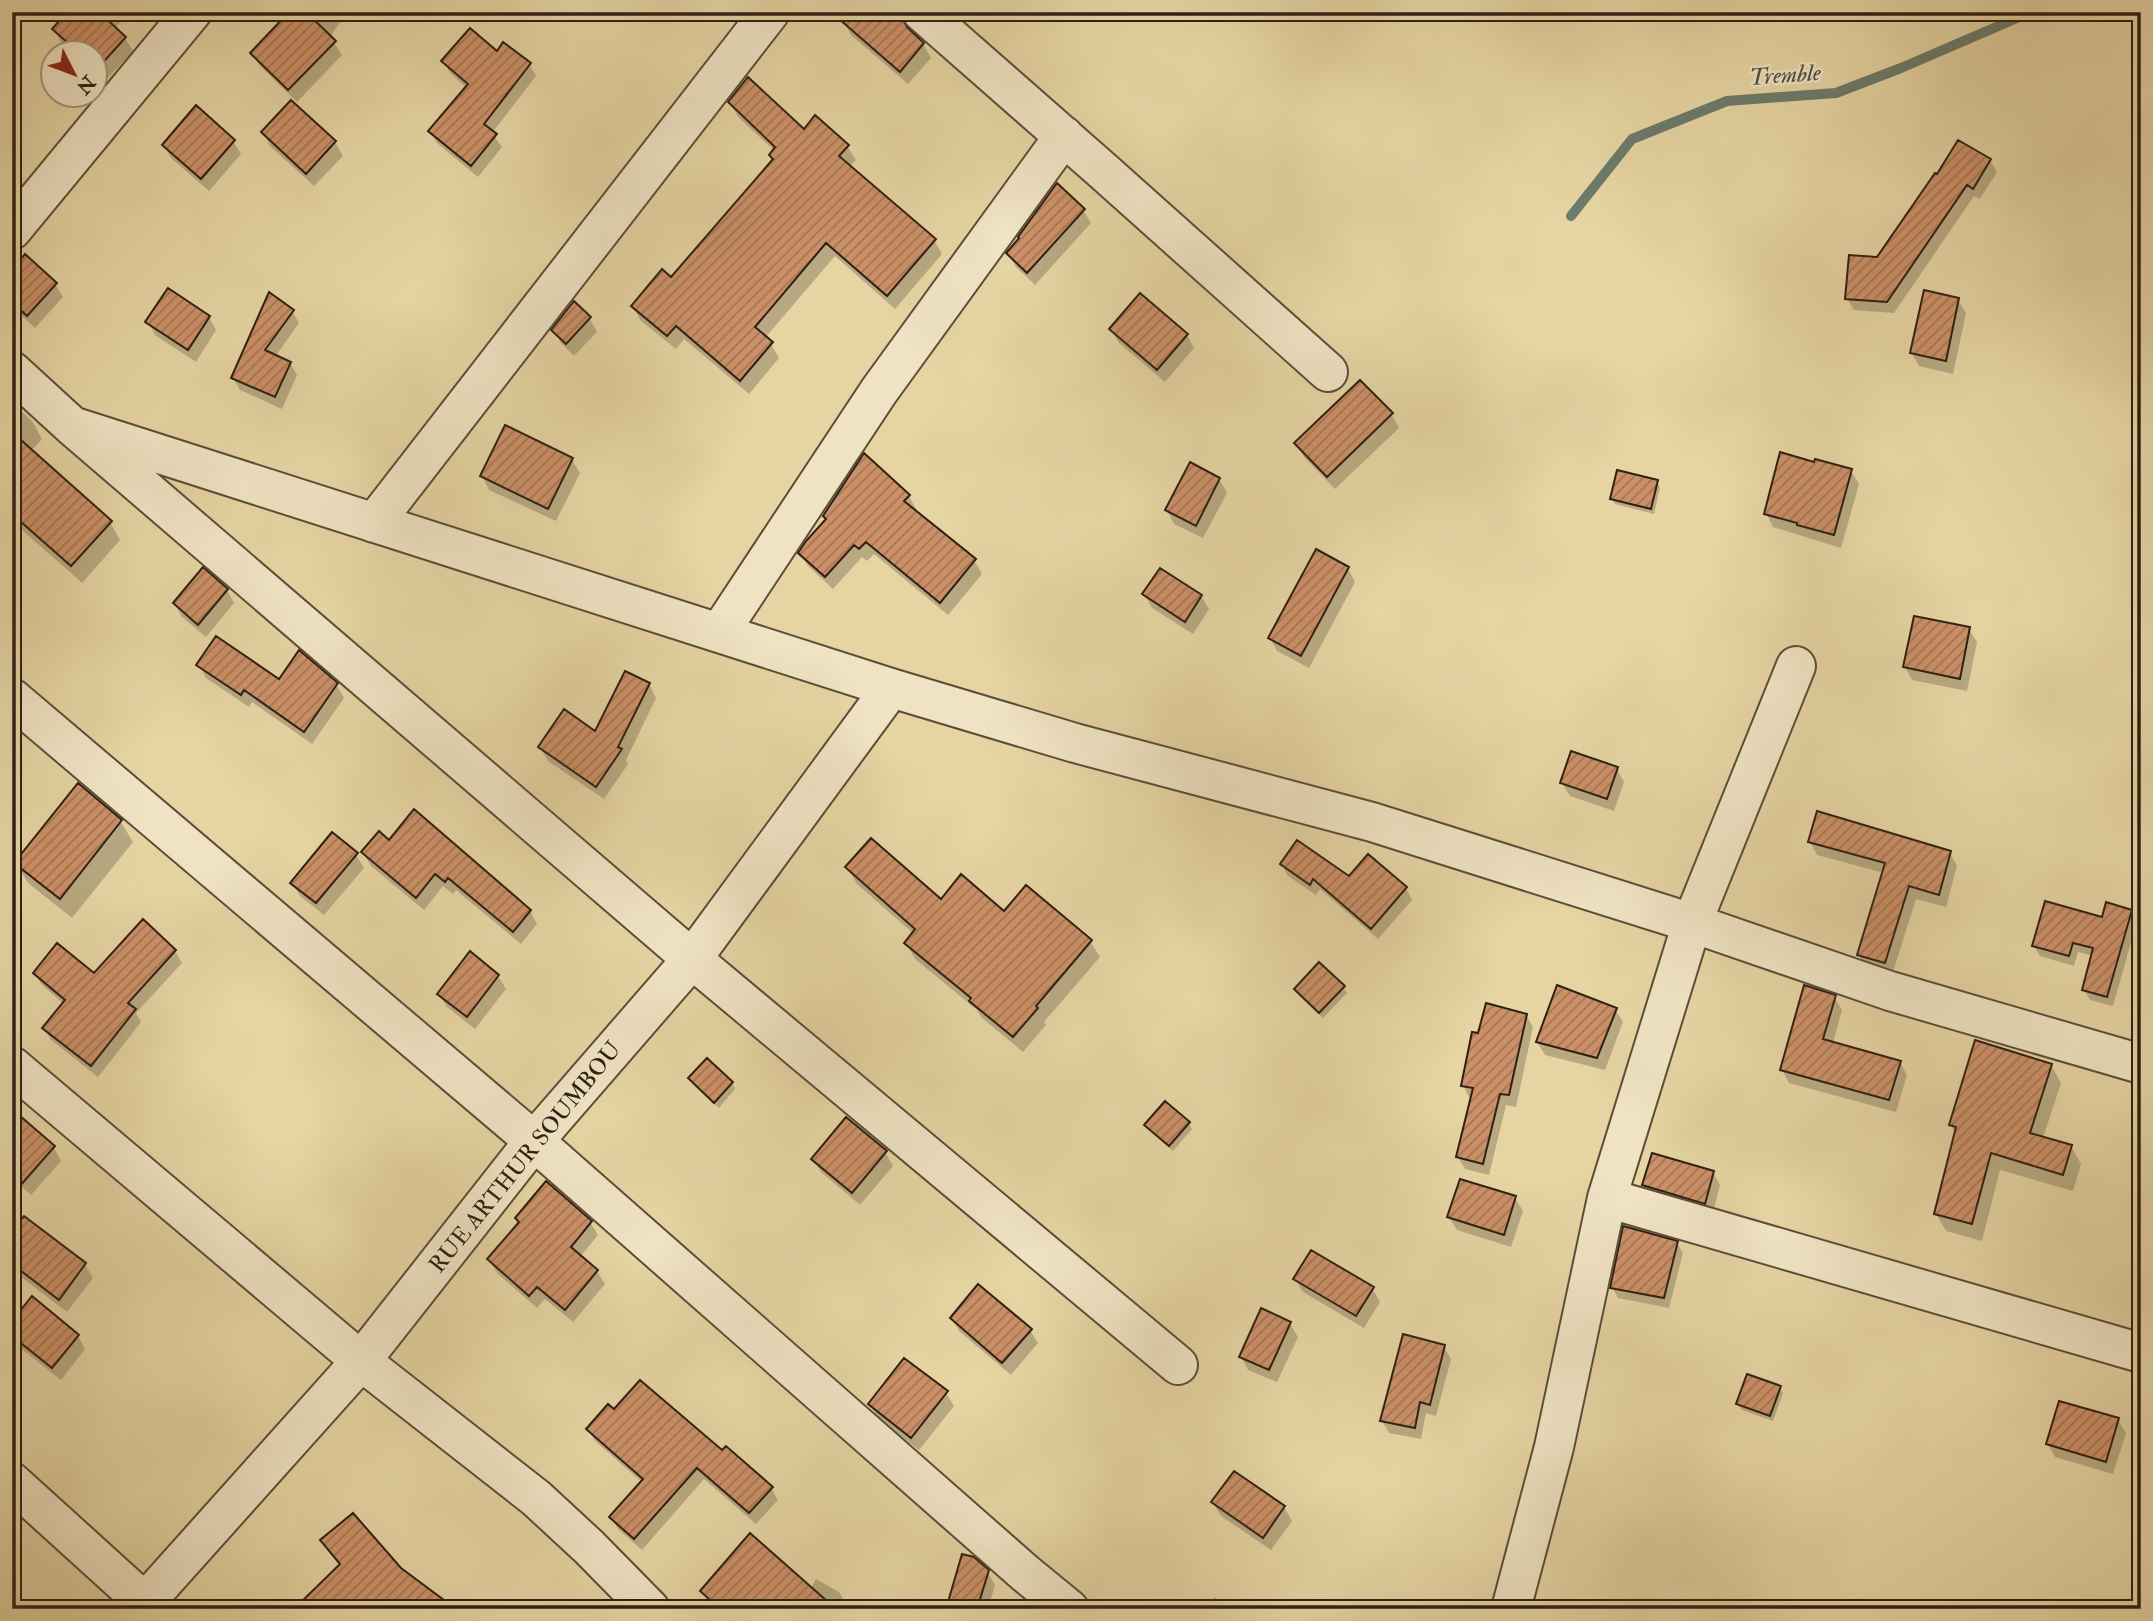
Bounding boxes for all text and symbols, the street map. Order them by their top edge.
north arrow [38,38,108,108]
water label: Tremble [1748,57,1823,93]
text: N [71,70,101,100]
street label: RUE ARTHUR SOUMBOU [423,1035,627,1279]

